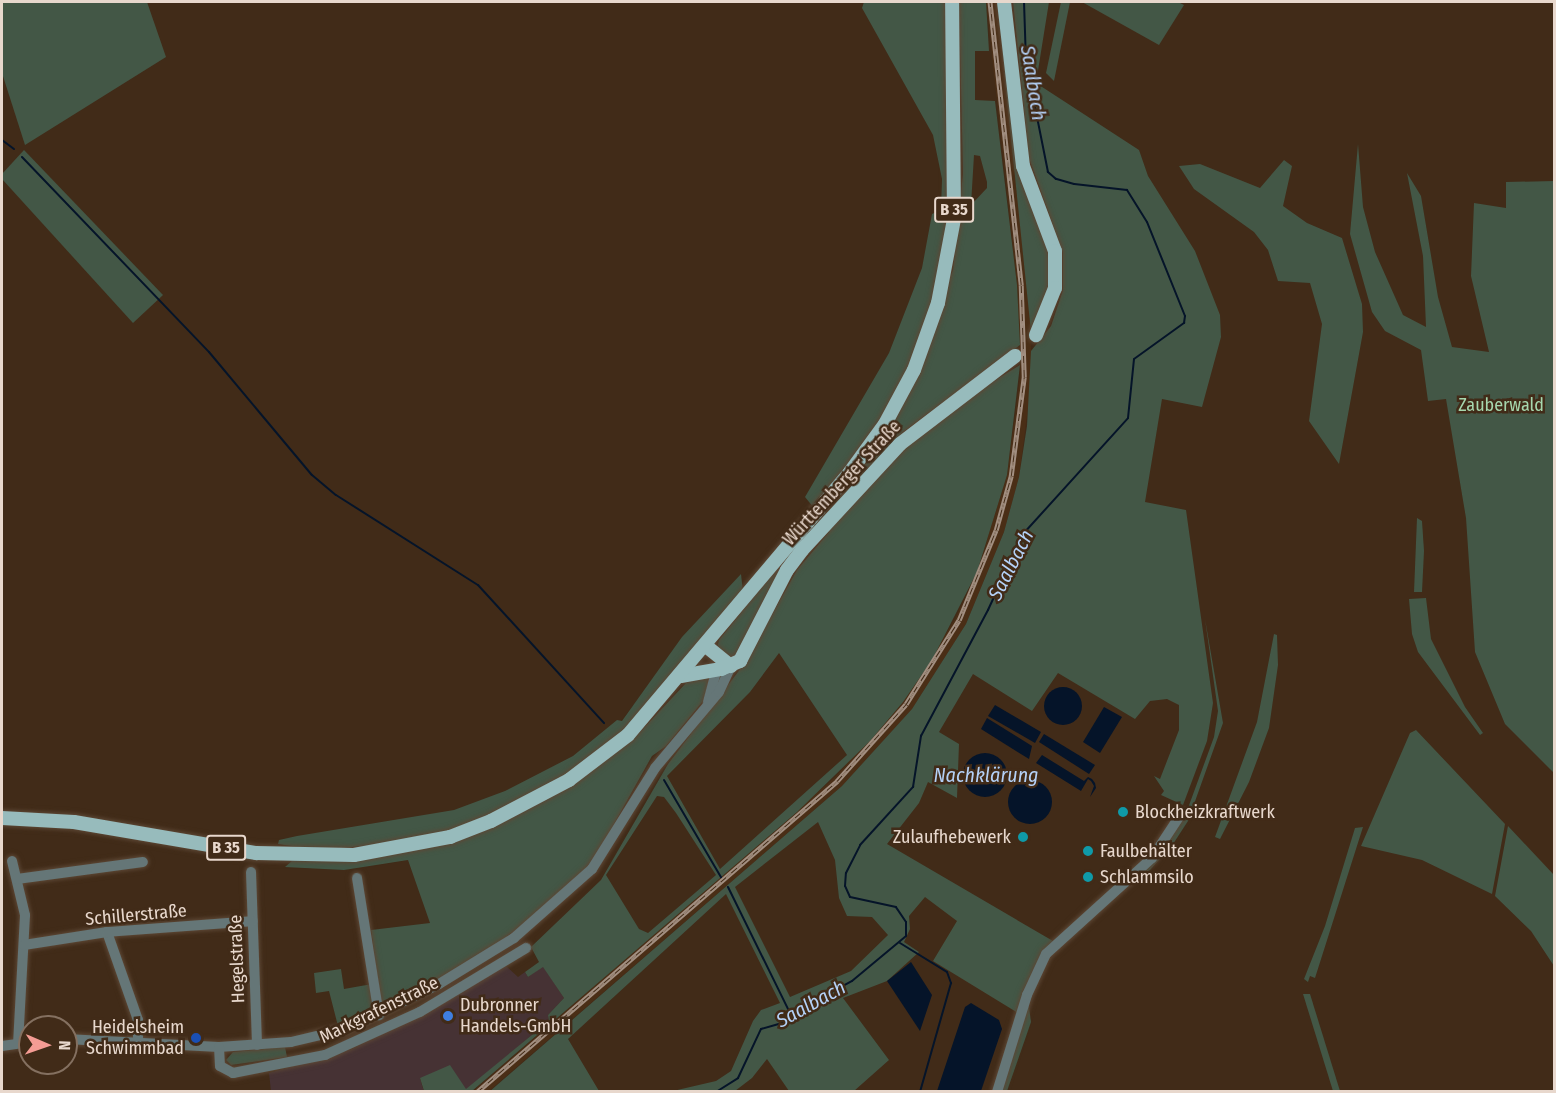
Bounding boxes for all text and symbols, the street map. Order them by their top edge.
water label: Saalbach [1015,44,1051,122]
road number: B 35 [933,197,975,223]
park label: Zauberwald [1458,394,1544,416]
street label: Württemberger Straße [778,416,906,550]
water label: Saalbach [983,526,1039,604]
water label: Nachklärung [933,763,1039,787]
place label: Blockheizkraftwerk [1135,801,1275,823]
marker: Blockheizkraftwerk [1116,805,1130,819]
place label: Zulaufhebewerk [893,826,1011,848]
marker: Zulaufhebewerk [1016,830,1030,844]
road number: B 35 [205,835,247,861]
place label: Faulbehälter [1100,840,1192,862]
marker: Faulbehälter [1081,844,1095,858]
place label: Schlammsilo [1100,866,1194,888]
marker: Schlammsilo [1081,870,1095,884]
street label: Schillerstraße [84,900,188,930]
street label: Hegelstraße [225,915,249,1003]
street label: Markgrafenstraße [316,972,442,1048]
water label: Saalbach [772,975,850,1033]
place label: Dubronner Handels-GmbH [460,995,571,1038]
marker: Dubronner Handels-GmbH [441,1009,455,1023]
north arrow [18,1015,78,1075]
place label: Heidelsheim Schwimmbad [86,1017,184,1060]
marker: Heidelsheim Schwimmbad [189,1031,203,1045]
text: N [55,1040,74,1051]

